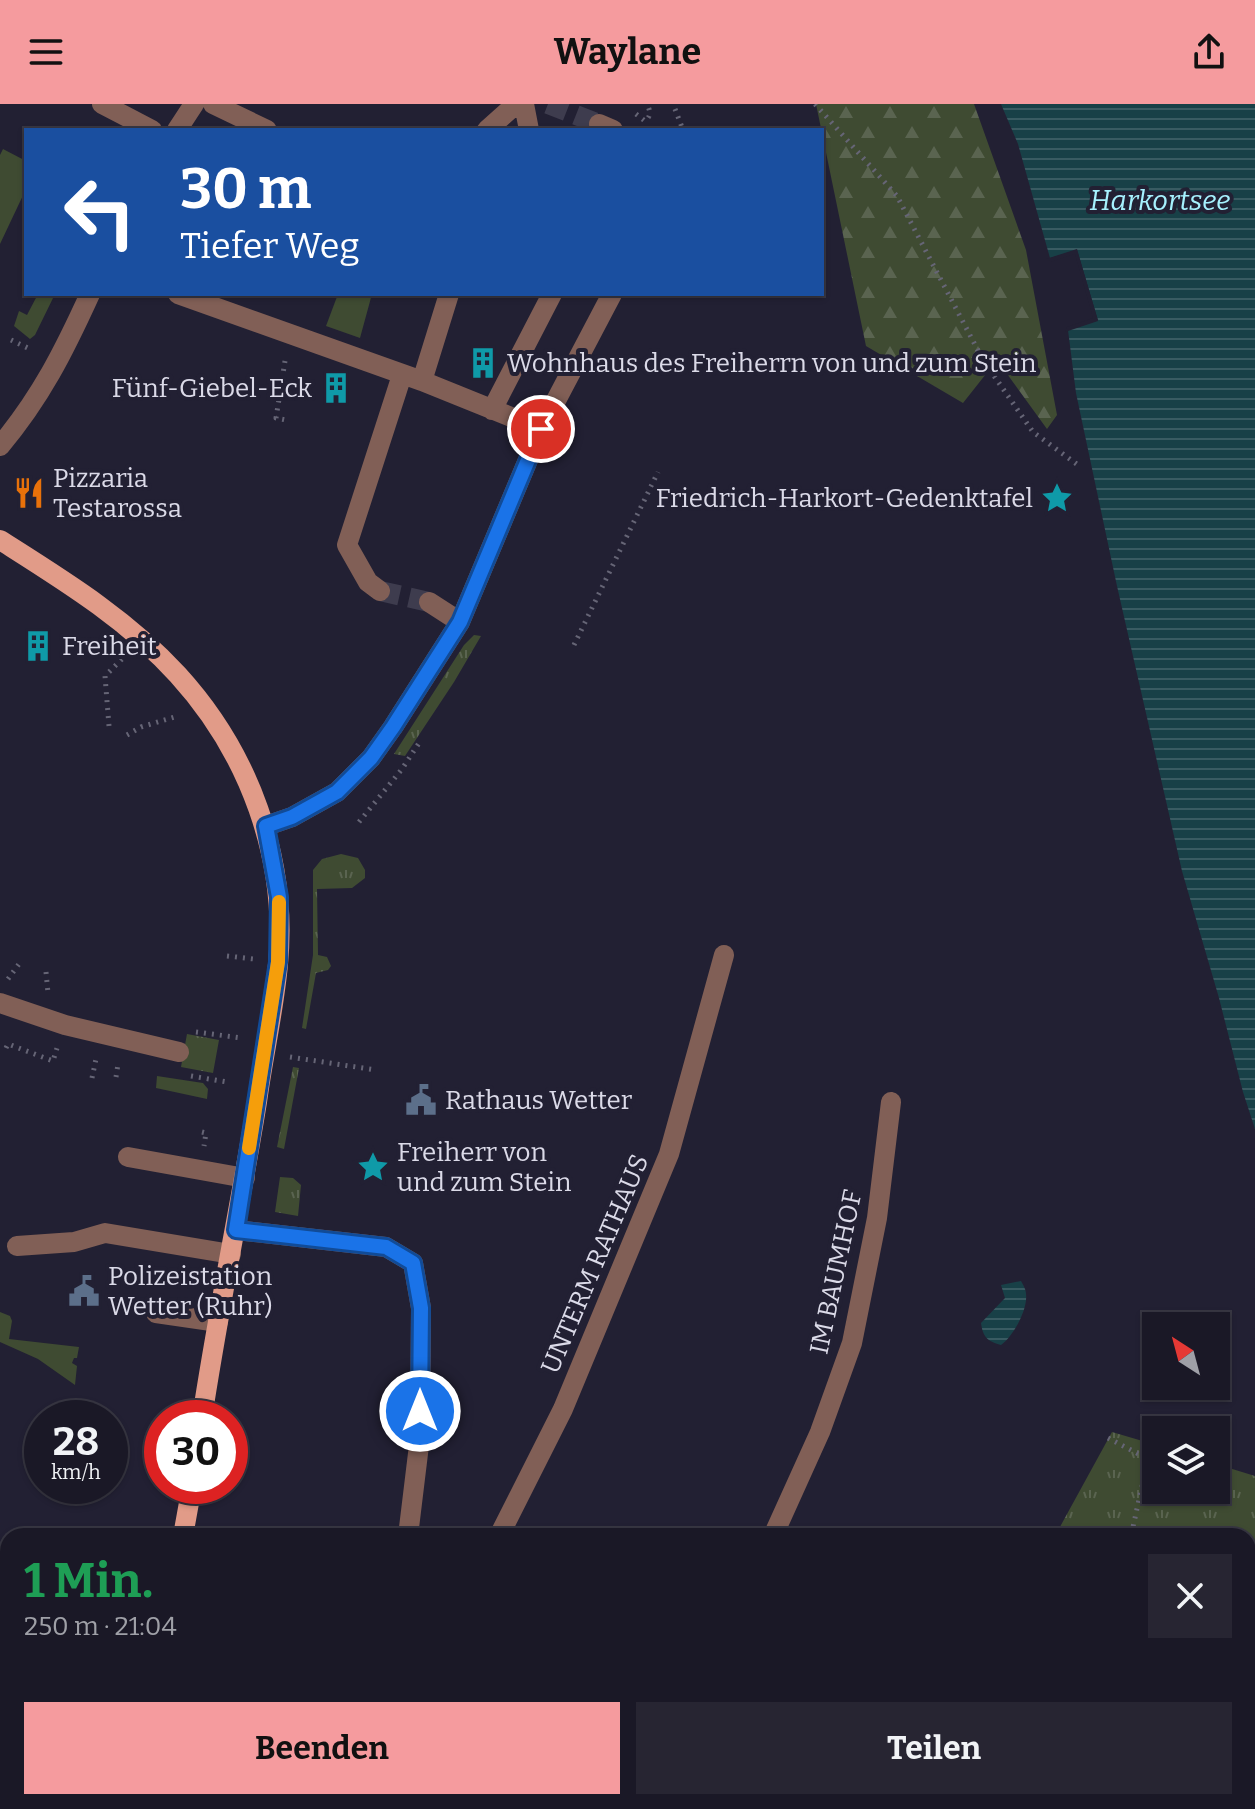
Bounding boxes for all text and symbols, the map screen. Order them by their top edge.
icon: menu [24,30,68,74]
text: Waylane [554,30,701,74]
icon: share [1187,30,1231,74]
text: 30 m [180,156,311,223]
icon: left [48,160,152,264]
water label: Harkortsee [1090,184,1230,217]
text: Tiefer Weg [180,224,360,268]
building icon: Wohnhaus des Freiherrn von und zum Stein [466,346,500,380]
place label: Wohnhaus des Freiherrn von und zum Stein [507,348,1037,379]
building icon: Fünf-Giebel-Eck [319,371,353,405]
place label: Fünf-Giebel-Eck [112,373,312,404]
pin [507,395,575,463]
icon: arrive [519,407,563,451]
place label: Pizzaria Testarossa [53,463,182,524]
restaurant icon: Pizzaria Testarossa [12,476,46,510]
place icon: Friedrich-Harkort-Gedenktafel [1040,481,1074,515]
place label: Friedrich-Harkort-Gedenktafel [656,483,1033,514]
building icon: Freiheit [21,629,55,663]
place label: Freiheit [62,631,157,662]
public building icon: Rathaus Wetter [404,1083,438,1117]
place label: Rathaus Wetter [445,1085,633,1116]
place label: Freiherr von und zum Stein [397,1137,572,1198]
place icon: Freiherr von und zum Stein [356,1150,390,1184]
street label: UNTERM RATHAUS [535,1150,655,1378]
street label: IM BAUMHOF [803,1187,869,1357]
place label: Polizeistation Wetter (Ruhr) [108,1261,273,1322]
public building icon: Polizeistation Wetter (Ruhr) [67,1274,101,1308]
north arrow [1142,1312,1230,1400]
map controls [1142,1312,1230,1504]
position arrow [378,1369,462,1453]
speed limit sign: 30 [144,1400,248,1504]
button: layers [1142,1416,1230,1504]
text: 28 [53,1418,99,1466]
text: km/h [51,1460,101,1484]
text: 1 Min. [24,1552,153,1610]
button: close [1148,1554,1232,1638]
text: 250 m · 21:04 [24,1611,177,1642]
button: Beenden [24,1702,620,1794]
button: Teilen [636,1702,1232,1794]

